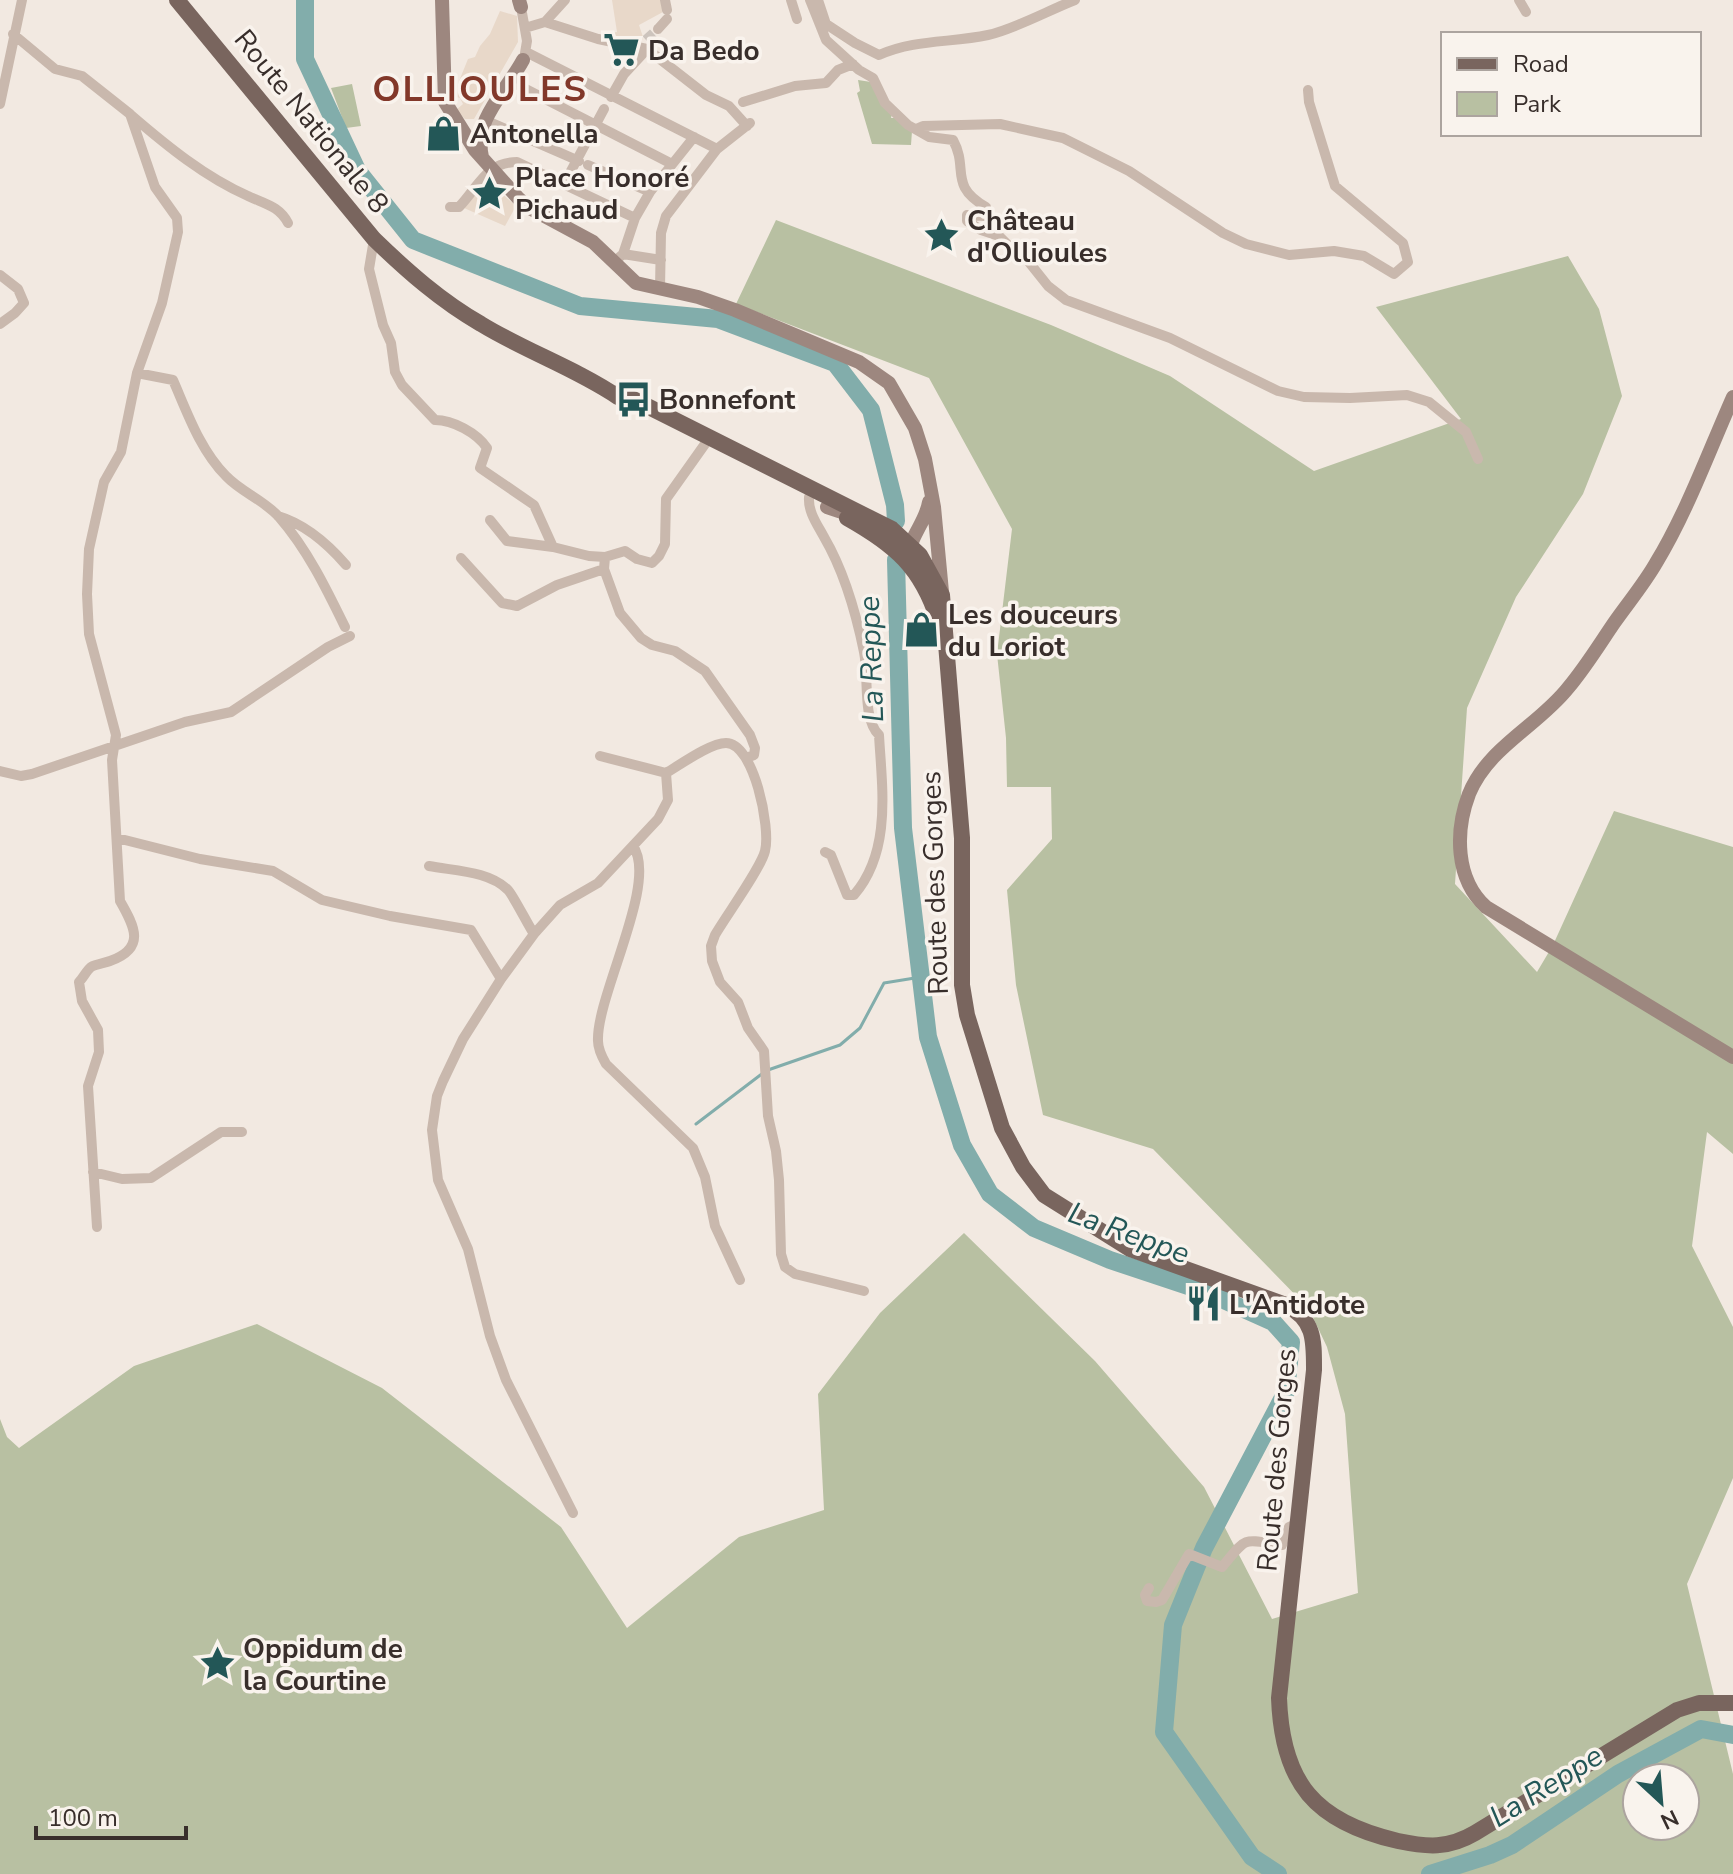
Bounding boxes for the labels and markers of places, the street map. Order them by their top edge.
supermarket icon: Da Bedo [603,31,641,69]
place label: Da Bedo [648,32,760,70]
shop icon: Antonella [425,114,463,152]
place label: Antonella [470,115,599,153]
place label: Place Honoré Pichaud [515,159,689,229]
place icon: Place Honoré Pichaud [470,174,508,212]
place label: Château d'Ollioules [967,202,1108,272]
place icon: Château d'Ollioules [922,217,960,255]
bus stop icon: Bonnefont [614,380,652,418]
place label: Bonnefont [659,381,796,419]
place label: Les douceurs du Loriot [948,596,1118,666]
shop icon: Les douceurs du Loriot [903,611,941,649]
restaurant icon: L'Antidote [1184,1285,1222,1323]
place label: L'Antidote [1229,1286,1365,1324]
place label: Oppidum de la Courtine [243,1630,403,1700]
place icon: Oppidum de la Courtine [198,1645,236,1683]

